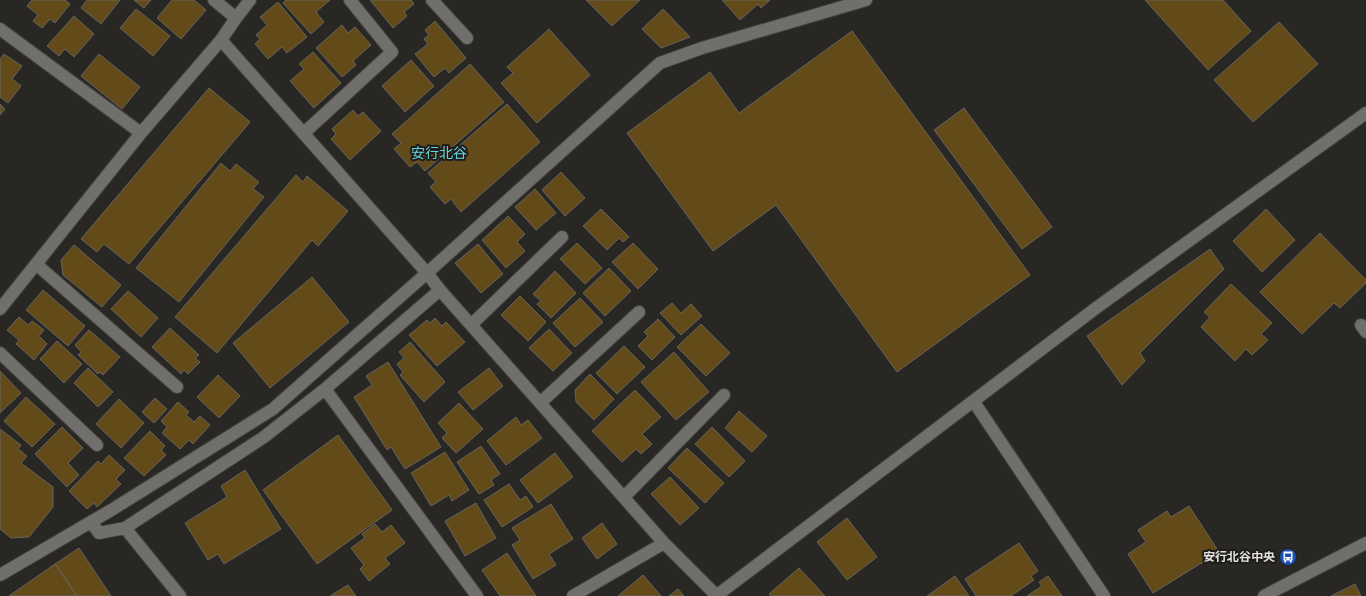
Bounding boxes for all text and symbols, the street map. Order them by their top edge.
district label: 安行北谷 [411,144,467,163]
bus stop icon: 安行北谷中央 [1278,547,1298,567]
place label: 安行北谷中央 [1203,549,1275,565]

